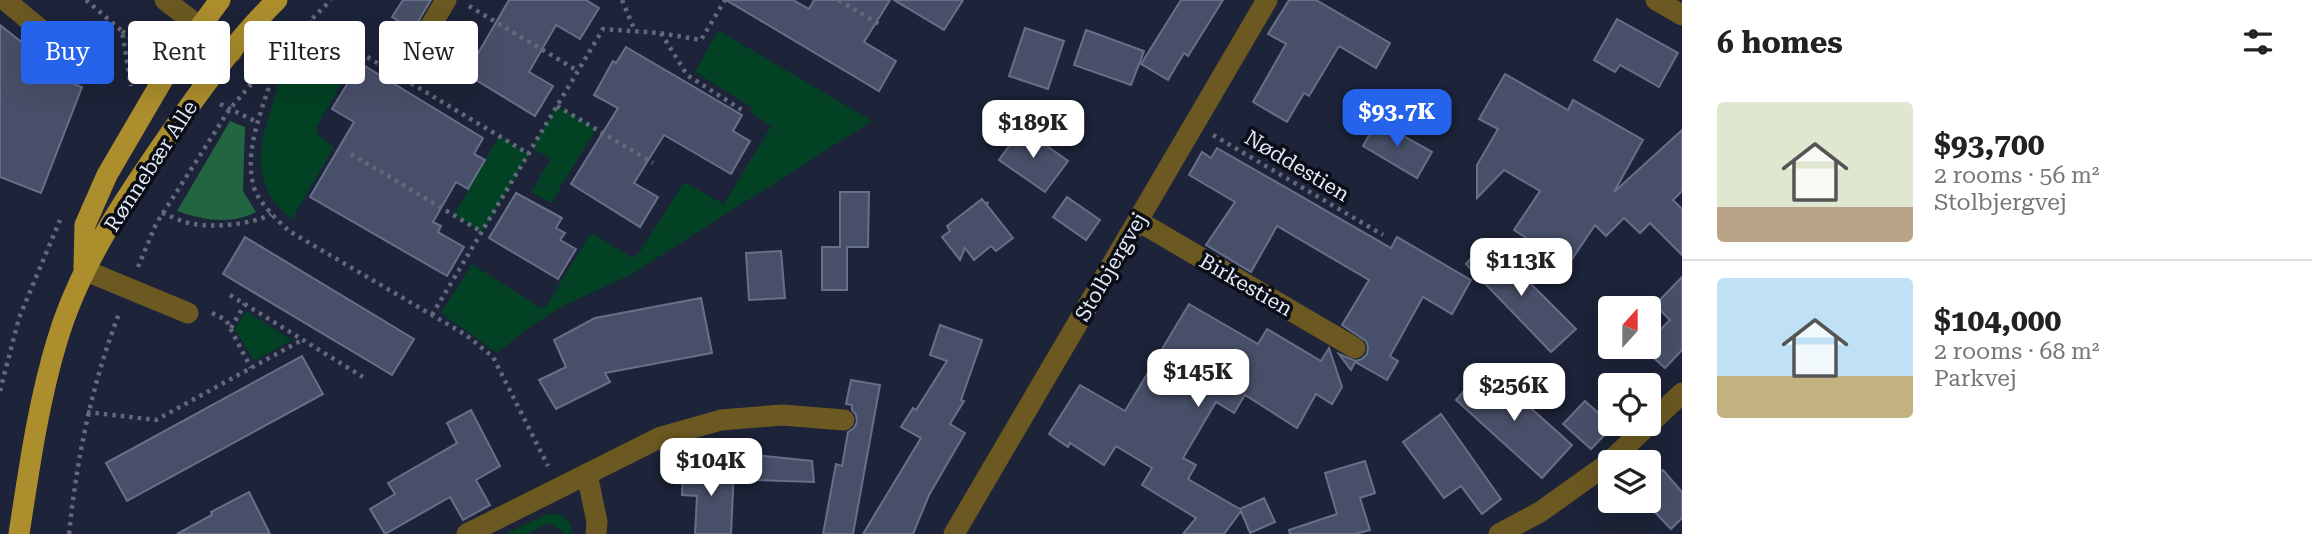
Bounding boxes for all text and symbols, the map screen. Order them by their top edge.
chip: Buy [21,21,114,84]
chip: Rent [128,21,230,84]
chip: Filters [244,21,365,84]
chip: New [379,21,478,84]
icon: filters [2239,23,2277,61]
text: 6 homes [1717,25,1843,60]
pin: $93.7K [1340,90,1454,149]
street label: Rønnebær Alle [100,96,202,236]
text: $93.7K [1359,98,1435,125]
pin: $189K [984,100,1082,160]
text: $189K [998,109,1068,136]
street label: Nøddestien [1240,125,1354,207]
text: $93,700 [1934,127,2045,162]
icon: home [1773,130,1857,214]
text: 2 rooms · 56 m² [1934,162,2100,189]
text: Stolbjergvej [1934,189,2067,216]
street label: Stolbjergvej [1070,208,1152,326]
pin: $113K [1472,238,1570,298]
text: $113K [1486,247,1556,274]
street label: Birkestien [1195,249,1297,321]
north arrow [1598,296,1661,359]
map controls [1598,296,1661,513]
text: $104,000 [1934,303,2061,338]
icon: home [1773,306,1857,390]
text: 2 rooms · 68 m² [1934,338,2100,365]
pin: $145K [1149,350,1247,409]
text: $145K [1163,358,1233,385]
pin: $256K [1465,364,1563,423]
text: Parkvej [1934,365,2017,392]
text: $256K [1479,372,1549,399]
button: locate [1598,373,1661,436]
pin: $104K [662,438,760,498]
text: $104K [676,447,746,474]
button: layers [1598,450,1661,513]

